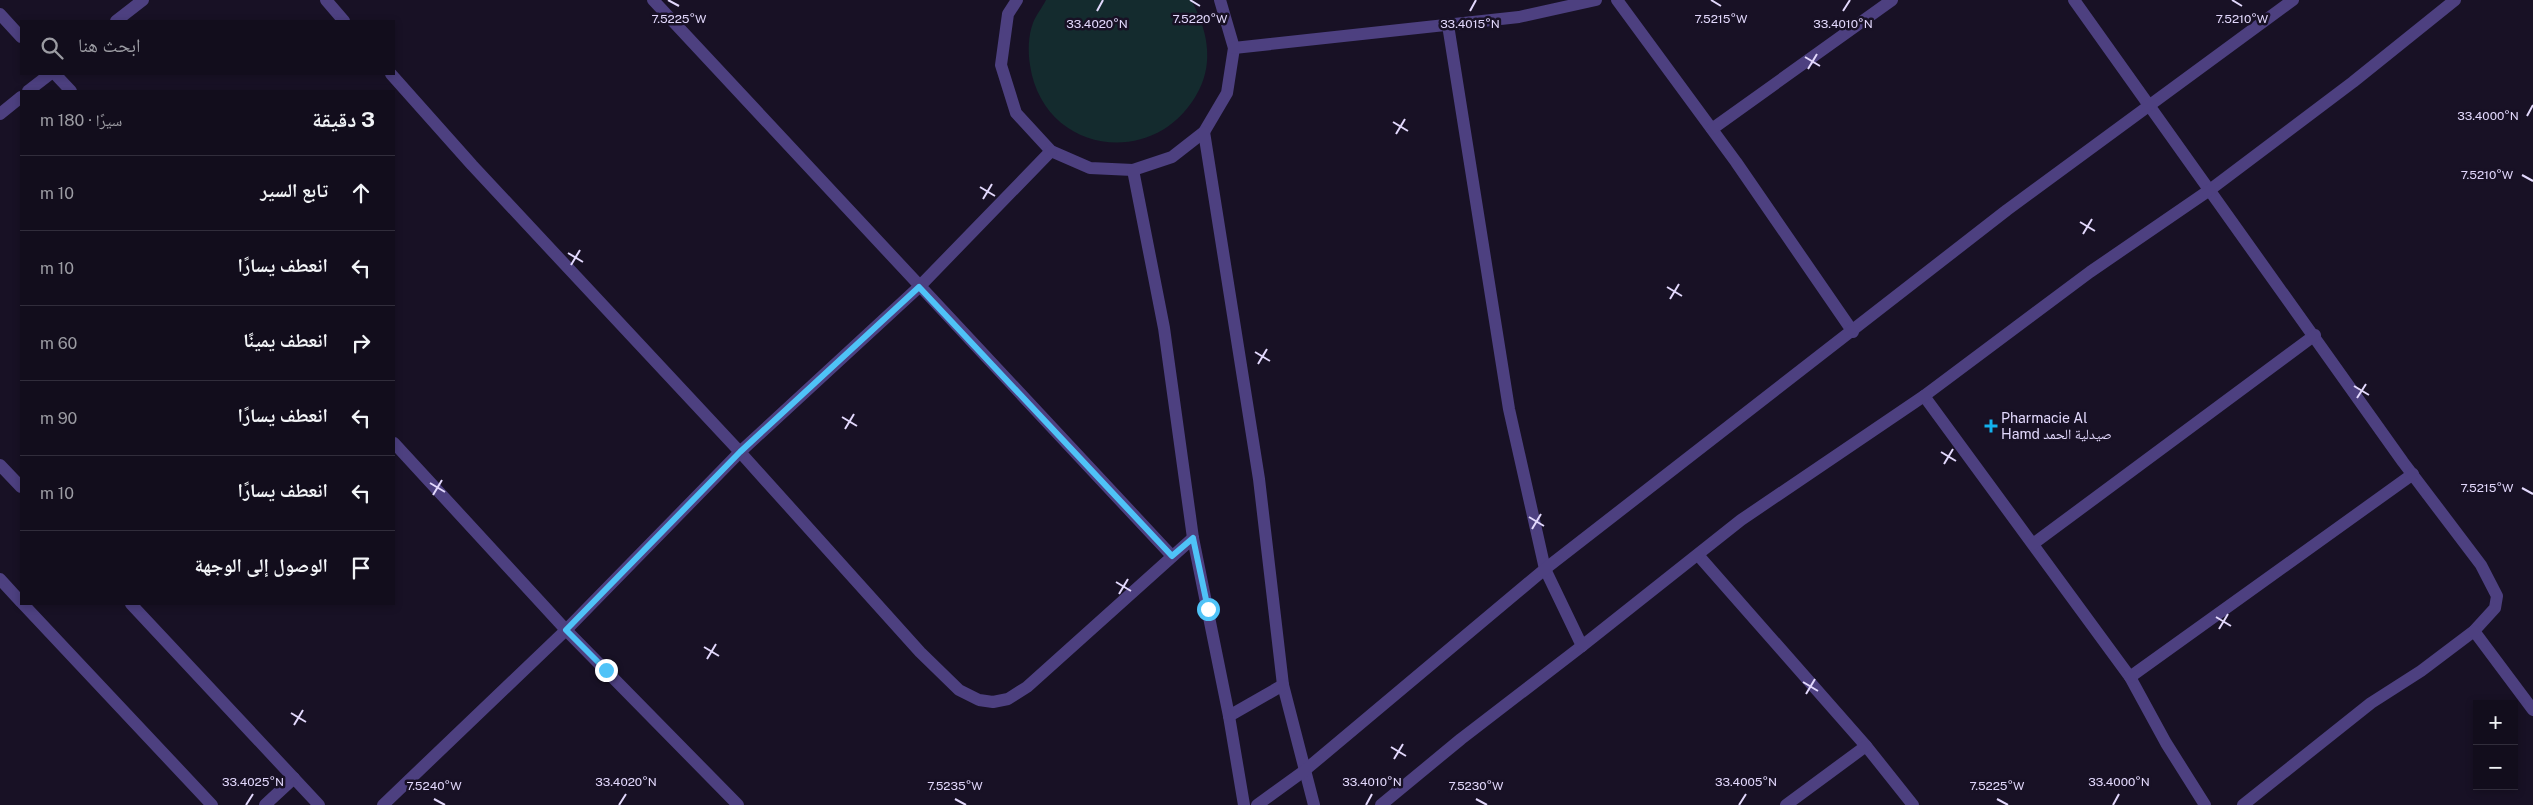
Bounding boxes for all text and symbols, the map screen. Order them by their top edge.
text: 7.5225°W [651,12,707,26]
text: 7.5220°W [1173,12,1228,26]
text: 7.5215°W [1695,12,1748,26]
text: 7.5210°W [2216,12,2269,26]
text: 33.4020°N [1066,17,1128,31]
text: 33.4015°N [1440,17,1500,31]
text: 33.4010°N [1813,17,1873,31]
search box [20,20,395,75]
icon: search [38,34,66,62]
text: ابحث هنا [78,34,141,56]
text: 3 دقيقة [312,107,375,132]
text: 33.4000°N [2457,109,2519,123]
text: سيرًا · 180 m [40,111,122,130]
text: 7.5210°W [2461,168,2514,182]
text: تابع السير [260,179,328,201]
icon: ahead [347,179,375,207]
text: 10 m [40,184,74,203]
text: انعطف يسارًا [238,254,328,276]
icon: left [347,254,375,282]
text: 10 m [40,259,74,278]
text: انعطف يمينًا [243,329,328,351]
icon: right [347,329,375,357]
text: 60 m [40,334,77,353]
text: انعطف يسارًا [238,404,328,426]
icon: left [347,404,375,432]
text: 90 m [40,409,77,428]
place label: Pharmacie Al Hamd صيدلية الحمد [2001,410,2112,442]
marker: Pharmacie Al Hamd صيدلية الحمد [1985,420,1997,432]
text: انعطف يسارًا [238,479,328,501]
icon: left [347,479,375,507]
text: 7.5215°W [2461,481,2514,495]
text: 10 m [40,484,74,503]
text: الوصول إلى الوجهة [194,554,328,576]
icon: arrive [347,554,375,582]
route start [1197,598,1220,621]
route end [595,659,618,682]
map controls [2473,700,2518,790]
button: + [2473,700,2518,745]
button: − [2473,745,2518,790]
text: 33.4025°N [222,775,284,789]
text: 33.4020°N [595,775,657,789]
text: 33.4010°N [1342,775,1402,789]
text: 33.4005°N [1715,775,1777,789]
text: 33.4000°N [2088,775,2150,789]
text: 7.5240°W [406,779,462,793]
text: 7.5235°W [927,779,983,793]
text: 7.5230°W [1448,779,1504,793]
text: 7.5225°W [1969,779,2025,793]

